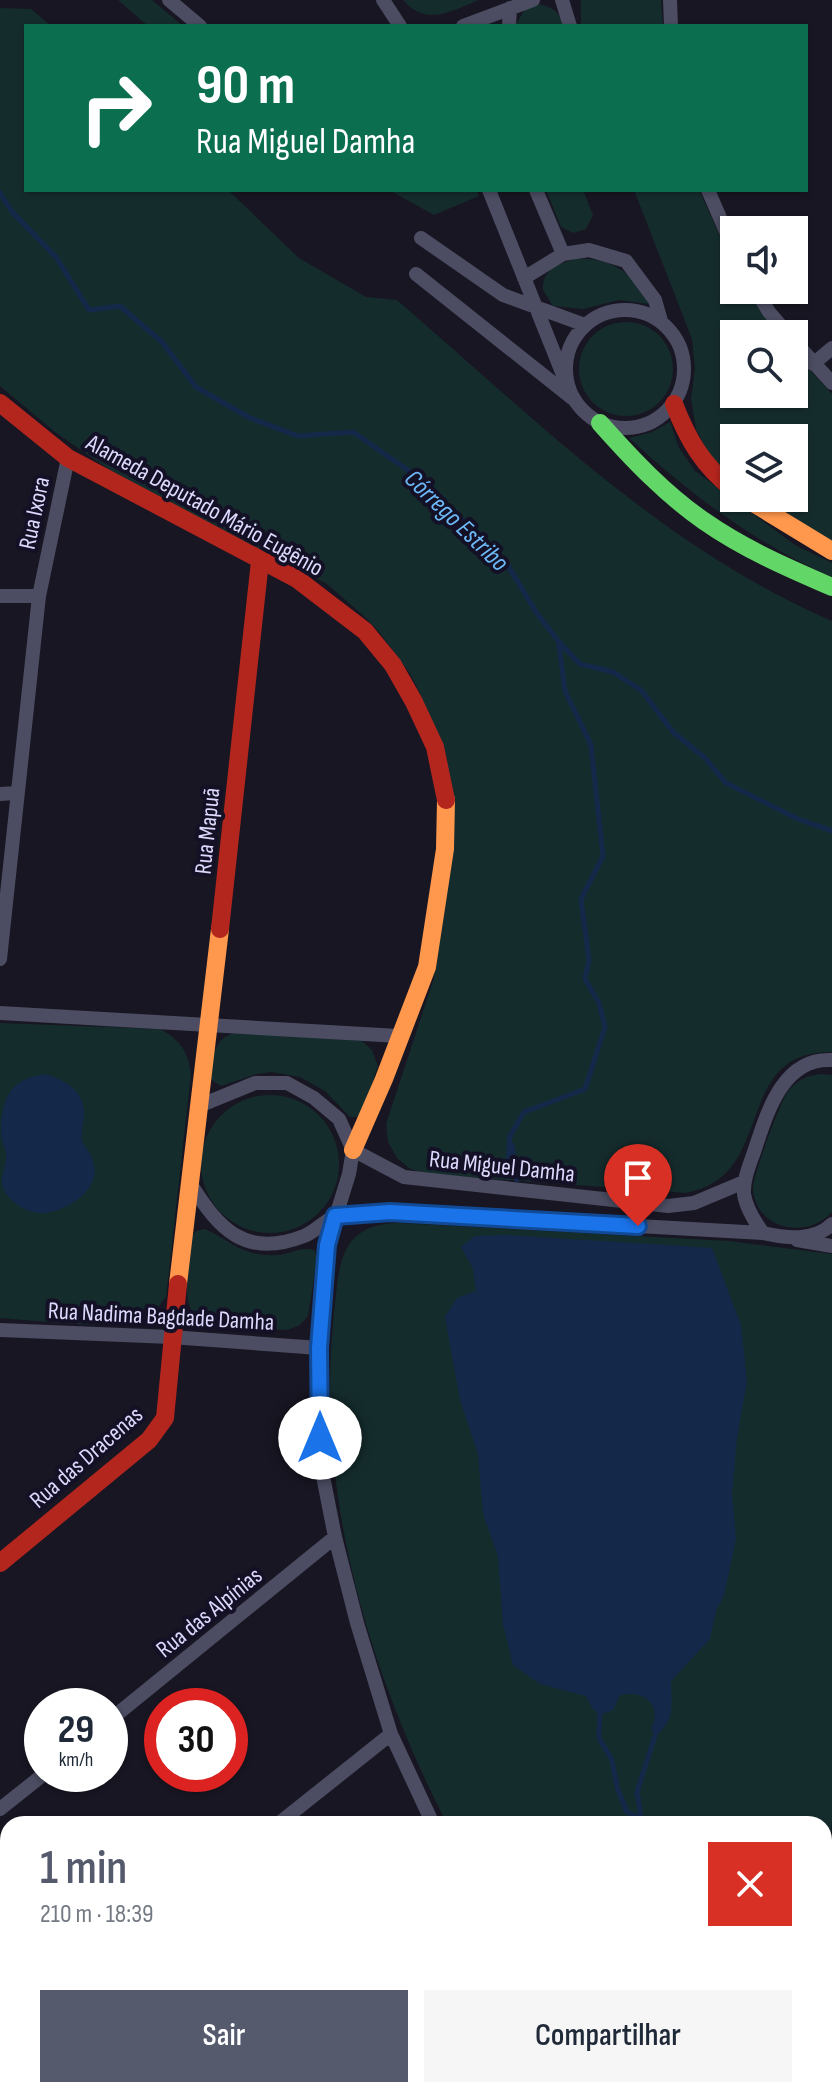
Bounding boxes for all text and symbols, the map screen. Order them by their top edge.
text: 90 m [196,53,295,120]
icon: right [64,56,168,160]
text: Rua Miguel Damha [196,121,415,164]
map controls [720,216,808,512]
button: sound [720,216,808,304]
button: search [720,320,808,408]
button: layers [720,424,808,512]
street label: Alameda Deputado Mário Eugênio [80,428,328,583]
water label: Córrego Estribo [397,464,515,579]
street label: Rua Ixora [13,474,56,552]
street label: Rua Mapuã [189,786,226,876]
street label: Rua Miguel Damha [428,1144,576,1189]
pin [604,1144,672,1226]
icon: arrive [616,1156,660,1200]
street label: Rua Nadima Bagdade Damha [47,1296,275,1337]
position arrow [278,1396,362,1480]
street label: Rua das Dracenas [24,1400,149,1514]
street label: Rua das Alpínias [150,1561,268,1664]
speed limit sign: 30 [144,1688,248,1792]
text: 29 [58,1706,94,1754]
text: km/h [59,1748,93,1772]
text: 1 min [40,1840,127,1897]
button: close [708,1842,792,1926]
text: 210 m · 18:39 [40,1899,154,1930]
button: Sair [40,1990,408,2082]
button: Compartilhar [424,1990,792,2082]

